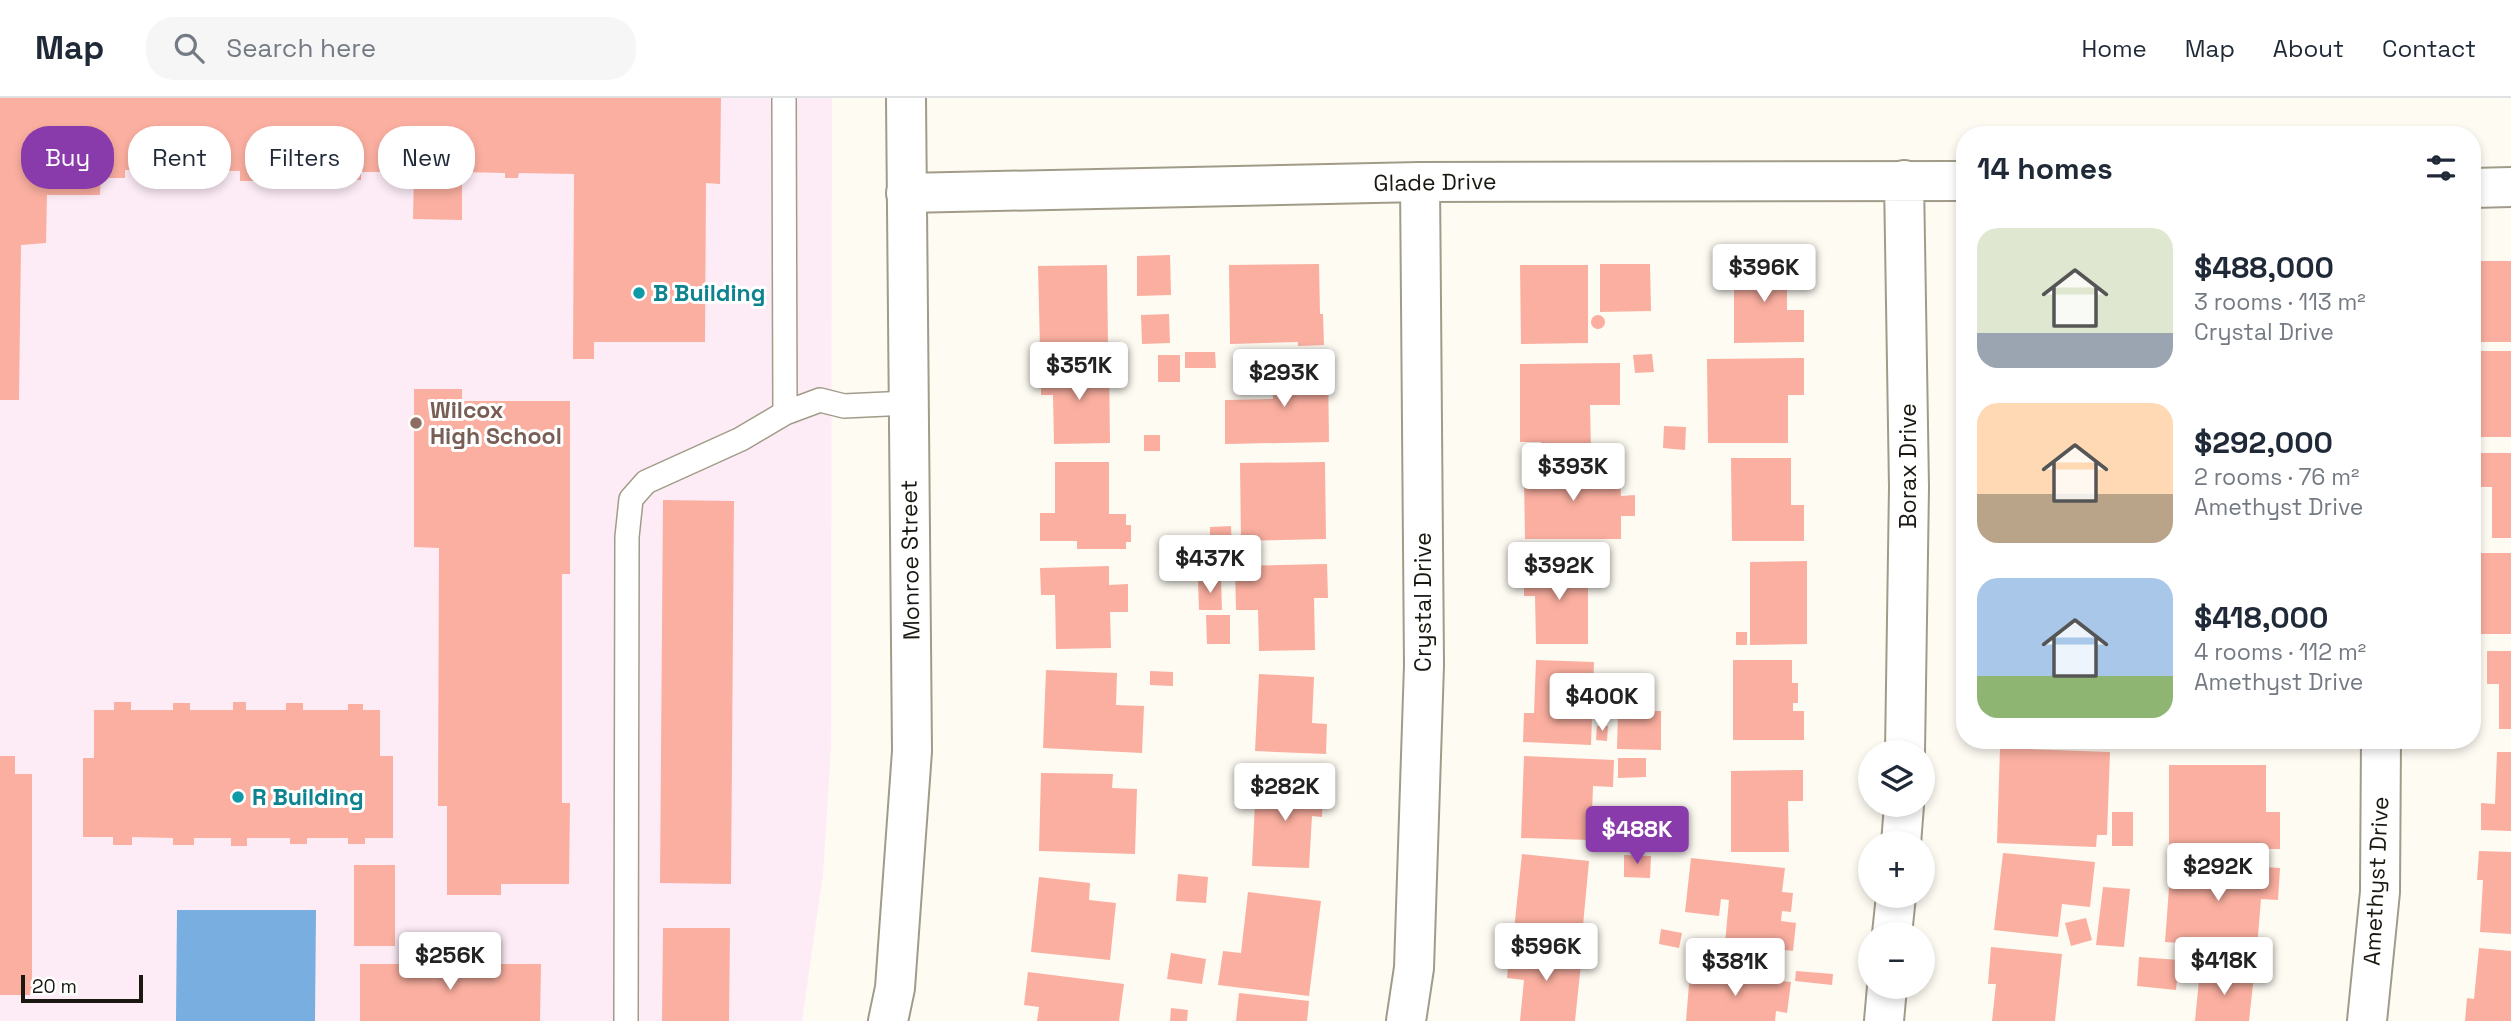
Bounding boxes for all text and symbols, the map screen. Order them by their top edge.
search box [146,17,636,80]
text: Map [35,27,104,69]
icon: search [170,29,208,67]
text: Search here [226,31,376,65]
text: Home [2081,33,2147,64]
text: Map [2185,33,2235,64]
text: About [2273,33,2344,64]
text: Contact [2382,33,2476,64]
chip: Buy [21,126,114,189]
chip: Rent [128,126,231,189]
chip: Filters [245,126,364,189]
chip: New [378,126,475,189]
text: 14 homes [1977,149,2113,188]
icon: filters [2422,149,2460,187]
street label: Glade Drive [1373,166,1497,198]
pin: $396K [1715,244,1813,304]
text: $488,000 [2194,248,2334,287]
text: $396K [1729,252,1799,282]
icon: home [2033,256,2117,340]
place label: B Building [653,278,765,308]
marker: B Building [631,285,647,301]
text: 3 rooms · 113 m² [2194,287,2366,317]
text: Crystal Drive [2194,317,2334,347]
pin: $351K [1030,342,1128,402]
text: $351K [1046,350,1112,380]
pin: $293K [1235,350,1333,409]
text: $293K [1249,357,1319,387]
place label: Wilcox High School [430,395,562,451]
street label: Borax Drive [1893,403,1923,529]
marker: Wilcox High School [408,415,424,431]
text: $292,000 [2194,423,2333,462]
icon: home [2033,431,2117,515]
pin: $393K [1524,444,1622,503]
text: $393K [1538,451,1608,481]
text: 2 rooms · 76 m² [2194,462,2359,492]
street label: Monroe Street [894,480,926,640]
text: Amethyst Drive [2194,492,2363,522]
street label: Crystal Drive [1408,532,1438,672]
pin: $437K [1161,536,1259,595]
pin: $392K [1510,542,1608,602]
text: $437K [1175,543,1245,573]
text: $392K [1524,550,1594,580]
text: $418,000 [2194,598,2328,637]
icon: home [2033,606,2117,690]
text: 4 rooms · 112 m² [2194,637,2366,667]
text: Amethyst Drive [2194,667,2363,697]
pin: $400K [1553,674,1651,733]
text: $400K [1566,681,1638,711]
map controls [1858,740,1935,999]
button: layers [1858,740,1935,817]
pin: $282K [1236,764,1334,823]
text: $282K [1250,771,1320,801]
place label: R Building [252,782,364,812]
marker: R Building [230,789,246,805]
street label: Amethyst Drive [2357,796,2395,966]
pin: $488K [1588,806,1686,866]
text: $488K [1602,814,1672,844]
button: + [1858,831,1935,908]
pin: $292K [2169,844,2267,903]
text: $292K [2183,851,2253,881]
button: − [1858,922,1935,999]
pin: $596K [1497,924,1595,983]
text: $596K [1511,931,1581,961]
pin: $256K [401,932,499,992]
pin: $418K [2175,937,2273,997]
pin: $381K [1686,939,1784,998]
text: $256K [415,940,485,970]
text: $418K [2191,945,2257,975]
text: $381K [1702,946,1768,976]
scale bar [21,972,144,1004]
text: 20 m [32,974,77,999]

